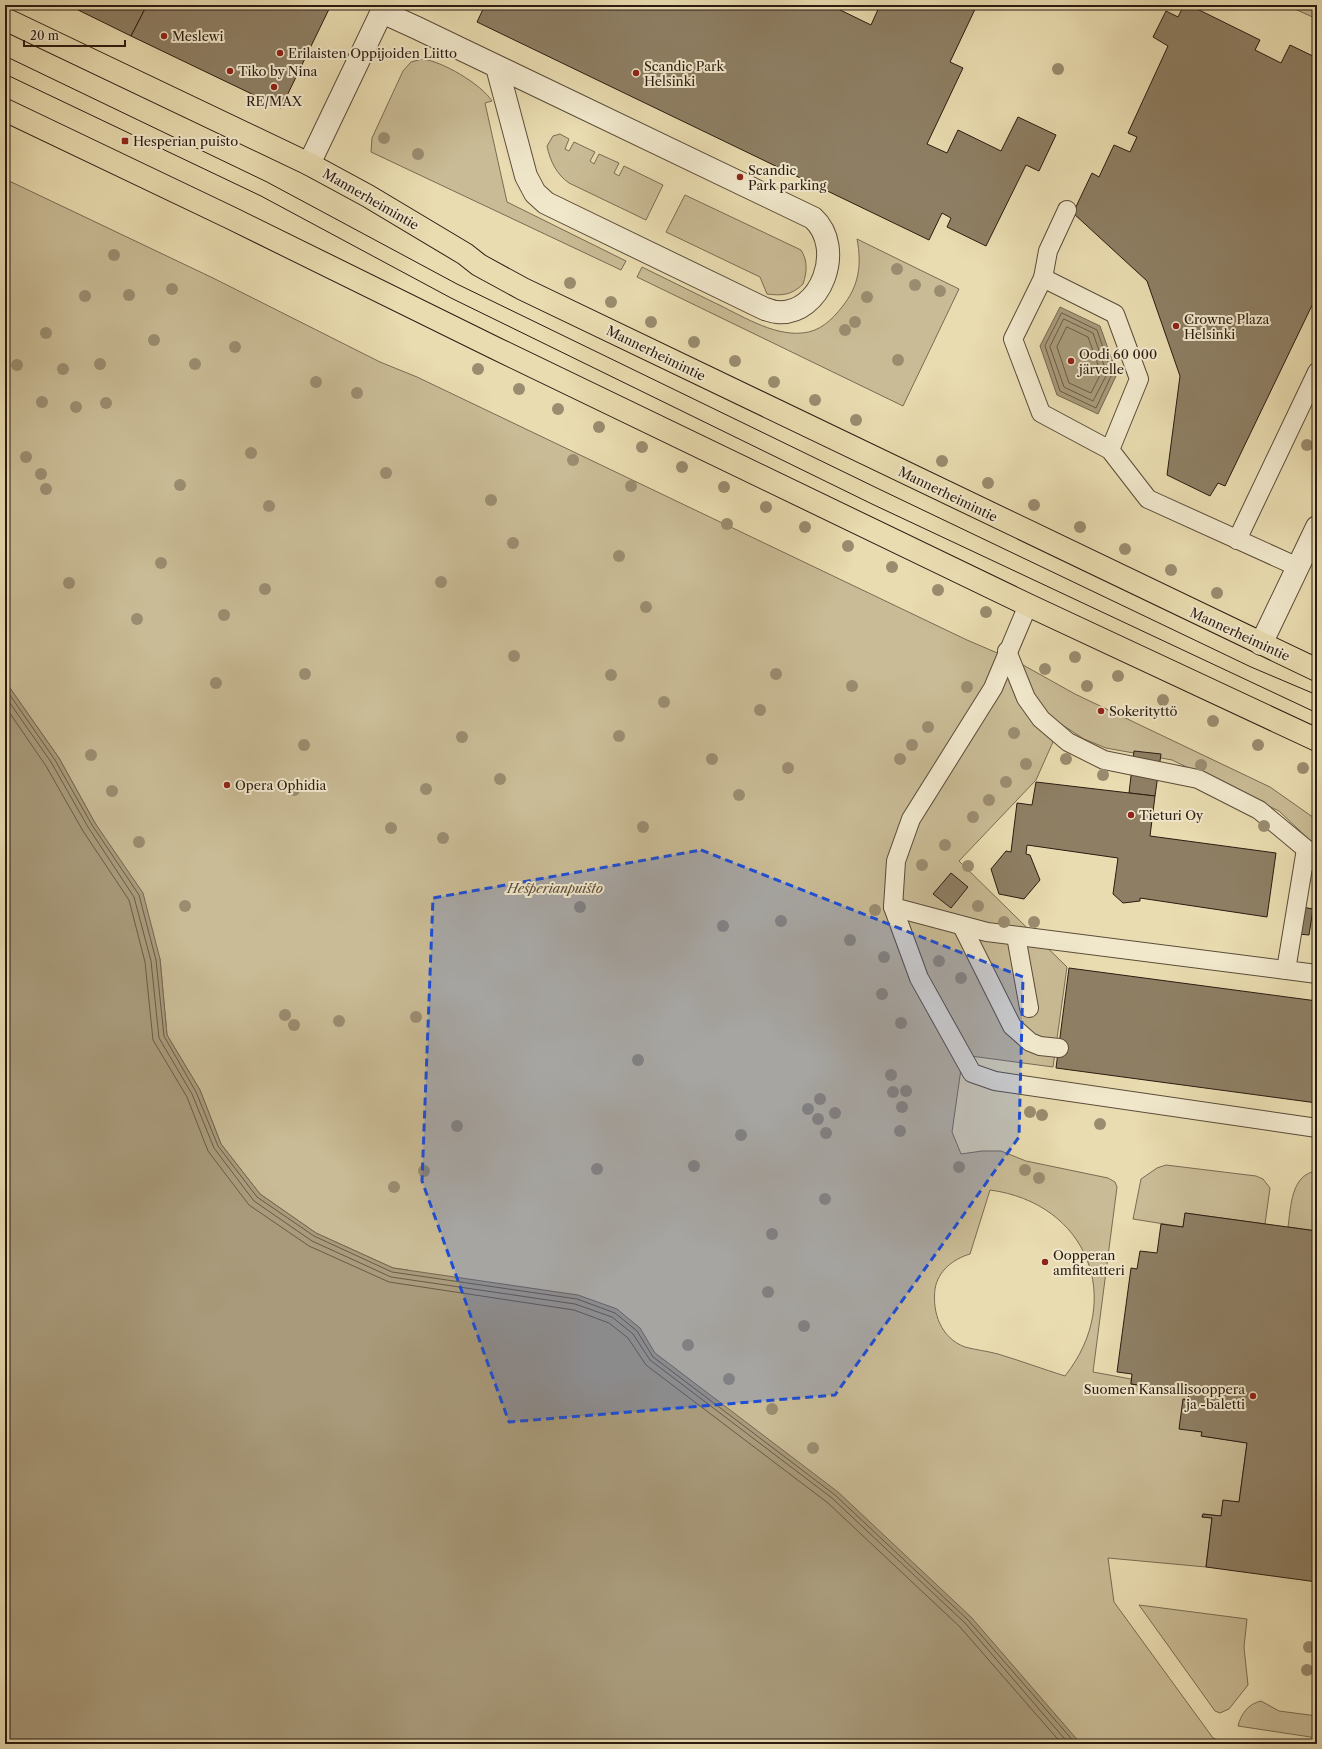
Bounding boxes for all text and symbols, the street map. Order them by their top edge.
scale bar [24,22,125,48]
text: 20 m [30,28,59,43]
place label: Meslewi [172,28,223,44]
marker: Meslewi [159,31,169,41]
place label: Erilaisten Oppijoiden Liitto [288,45,457,61]
marker: Erilaisten Oppijoiden Liitto [275,48,285,58]
place label: Scandic Park Helsinki [644,58,725,89]
place label: Tiko by Nina [238,63,318,79]
marker: Tiko by Nina [225,66,235,76]
marker: Scandic Park Helsinki [631,68,641,78]
marker: RE/MAX [269,82,279,92]
place label: RE/MAX [246,93,303,109]
place label: Hesperian puisto [133,133,238,149]
marker: Hesperian puisto [120,136,130,146]
place label: Scandic Park parking [748,162,826,193]
street label: Mannerheimintie [320,165,422,233]
marker: Scandic Park parking [735,172,745,182]
place label: Crowne Plaza Helsinki [1184,311,1270,342]
marker: Crowne Plaza Helsinki [1171,321,1181,331]
street label: Mannerheimintie [604,322,708,384]
place label: Oodi 60 000 järvelle [1077,346,1157,377]
marker: Oodi 60 000 järvelle [1066,356,1076,366]
street label: Mannerheimintie [896,463,1000,525]
street label: Mannerheimintie [1188,604,1292,664]
place label: Sokerityttö [1109,703,1178,719]
marker: Sokerityttö [1096,706,1106,716]
place label: Opera Ophidia [235,777,326,793]
marker: Opera Ophidia [222,780,232,790]
place label: Tieturi Oy [1139,807,1204,823]
marker: Tieturi Oy [1126,810,1136,820]
park label: Hesperianpuisto [506,880,603,896]
place label: Oopperan amfiteatteri [1053,1247,1125,1278]
marker: Oopperan amfiteatteri [1040,1257,1050,1267]
place label: Suomen Kansallisooppera ja -baletti [1084,1381,1245,1412]
marker: Suomen Kansallisooppera ja -baletti [1248,1391,1258,1401]

